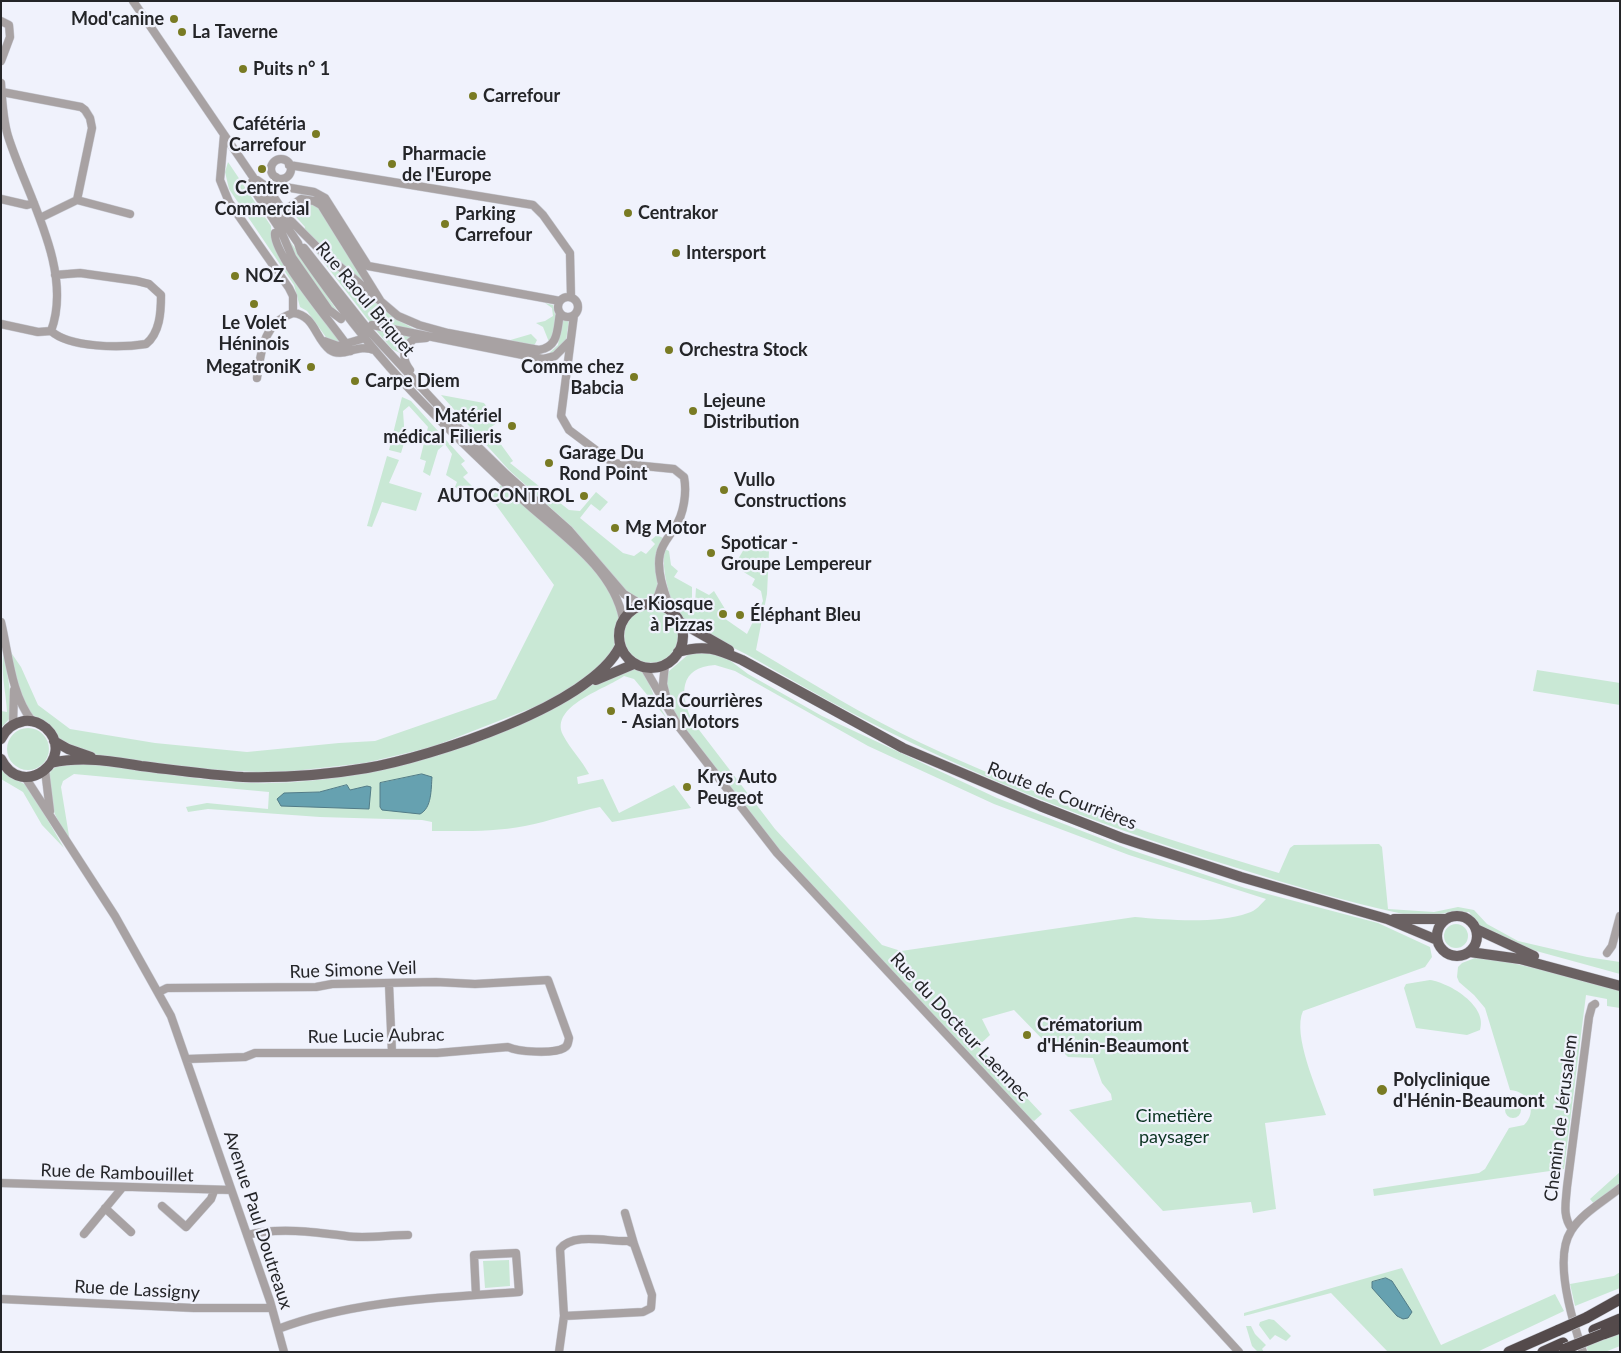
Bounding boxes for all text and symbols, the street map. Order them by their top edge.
place label: Mod'canine [71,8,164,30]
marker: Mod'canine [168,13,180,25]
place label: La Taverne [192,21,278,43]
marker: La Taverne [176,26,188,38]
place label: Puits n° 1 [253,58,330,80]
marker: Puits n° 1 [237,63,249,75]
place label: Carrefour [483,85,560,107]
marker: Carrefour [467,90,479,102]
place label: Cafétéria Carrefour [229,113,306,156]
marker: Cafétéria Carrefour [310,128,322,140]
place label: Pharmacie de l'Europe [402,143,491,186]
marker: Pharmacie de l'Europe [386,158,398,170]
marker: Centre Commercial [256,163,268,175]
place label: Centre Commercial [214,177,310,220]
place label: Centrakor [638,202,718,224]
place label: Parking Carrefour [455,203,532,245]
marker: Centrakor [622,207,634,219]
marker: Parking Carrefour [439,218,451,230]
street label: Rue Raoul Briquet [311,237,419,361]
place label: Intersport [686,242,766,264]
marker: Intersport [670,247,682,259]
place label: NOZ [245,265,284,287]
marker: NOZ [229,270,241,282]
marker: Le Volet Héninois [248,298,260,310]
place label: Le Volet Héninois [219,312,289,354]
place label: Orchestra Stock [679,339,808,361]
marker: Orchestra Stock [663,344,675,356]
place label: MegatroniK [206,356,301,378]
place label: Comme chez Babcia [521,356,624,398]
marker: MegatroniK [305,361,317,373]
place label: Carpe Diem [365,370,460,392]
marker: Comme chez Babcia [628,371,640,383]
marker: Carpe Diem [349,375,361,387]
place label: Lejeune Distribution [703,390,799,432]
place label: Matériel médical Filieris [383,405,502,448]
marker: Lejeune Distribution [687,405,699,417]
marker: Matériel médical Filieris [506,420,518,432]
place label: Garage Du Rond Point [559,442,647,484]
marker: Garage Du Rond Point [543,457,555,469]
place label: Vullo Constructions [734,469,846,512]
marker: Vullo Constructions [718,484,730,496]
place label: AUTOCONTROL [437,485,574,507]
marker: AUTOCONTROL [578,490,590,502]
place label: Mg Motor [625,517,706,539]
marker: Mg Motor [609,522,621,534]
place label: Spoticar - Groupe Lempereur [721,532,871,574]
marker: Spoticar - Groupe Lempereur [705,547,717,559]
place label: Le Kiosque à Pizzas [625,593,713,636]
place label: Éléphant Bleu [750,604,861,626]
marker: Le Kiosque à Pizzas [717,608,729,620]
marker: Éléphant Bleu [734,609,746,621]
place label: Mazda Courrières - Asian Motors [621,690,763,732]
marker: Mazda Courrières - Asian Motors [605,705,617,717]
street label: Route de Courrières [984,758,1140,834]
place label: Krys Auto Peugeot [697,766,777,809]
marker: Krys Auto Peugeot [681,781,693,793]
street label: Rue du Docteur Laennec [886,948,1034,1106]
street label: Rue Simone Veil [289,957,417,983]
place label: Crématorium d'Hénin-Beaumont [1037,1014,1189,1056]
street label: Rue Lucie Aubrac [307,1024,445,1048]
marker: Crématorium d'Hénin-Beaumont [1021,1029,1033,1041]
street label: Chemin de Jérusalem [1540,1033,1582,1203]
place label: Polyclinique d'Hénin-Beaumont [1393,1069,1545,1112]
marker: Polyclinique d'Hénin-Beaumont [1375,1083,1389,1097]
park label: Cimetière paysager [1136,1105,1212,1148]
street label: Avenue Paul Doutreaux [219,1128,297,1312]
street label: Rue de Rambouillet [40,1160,194,1186]
street label: Rue de Lassigny [74,1276,200,1304]

